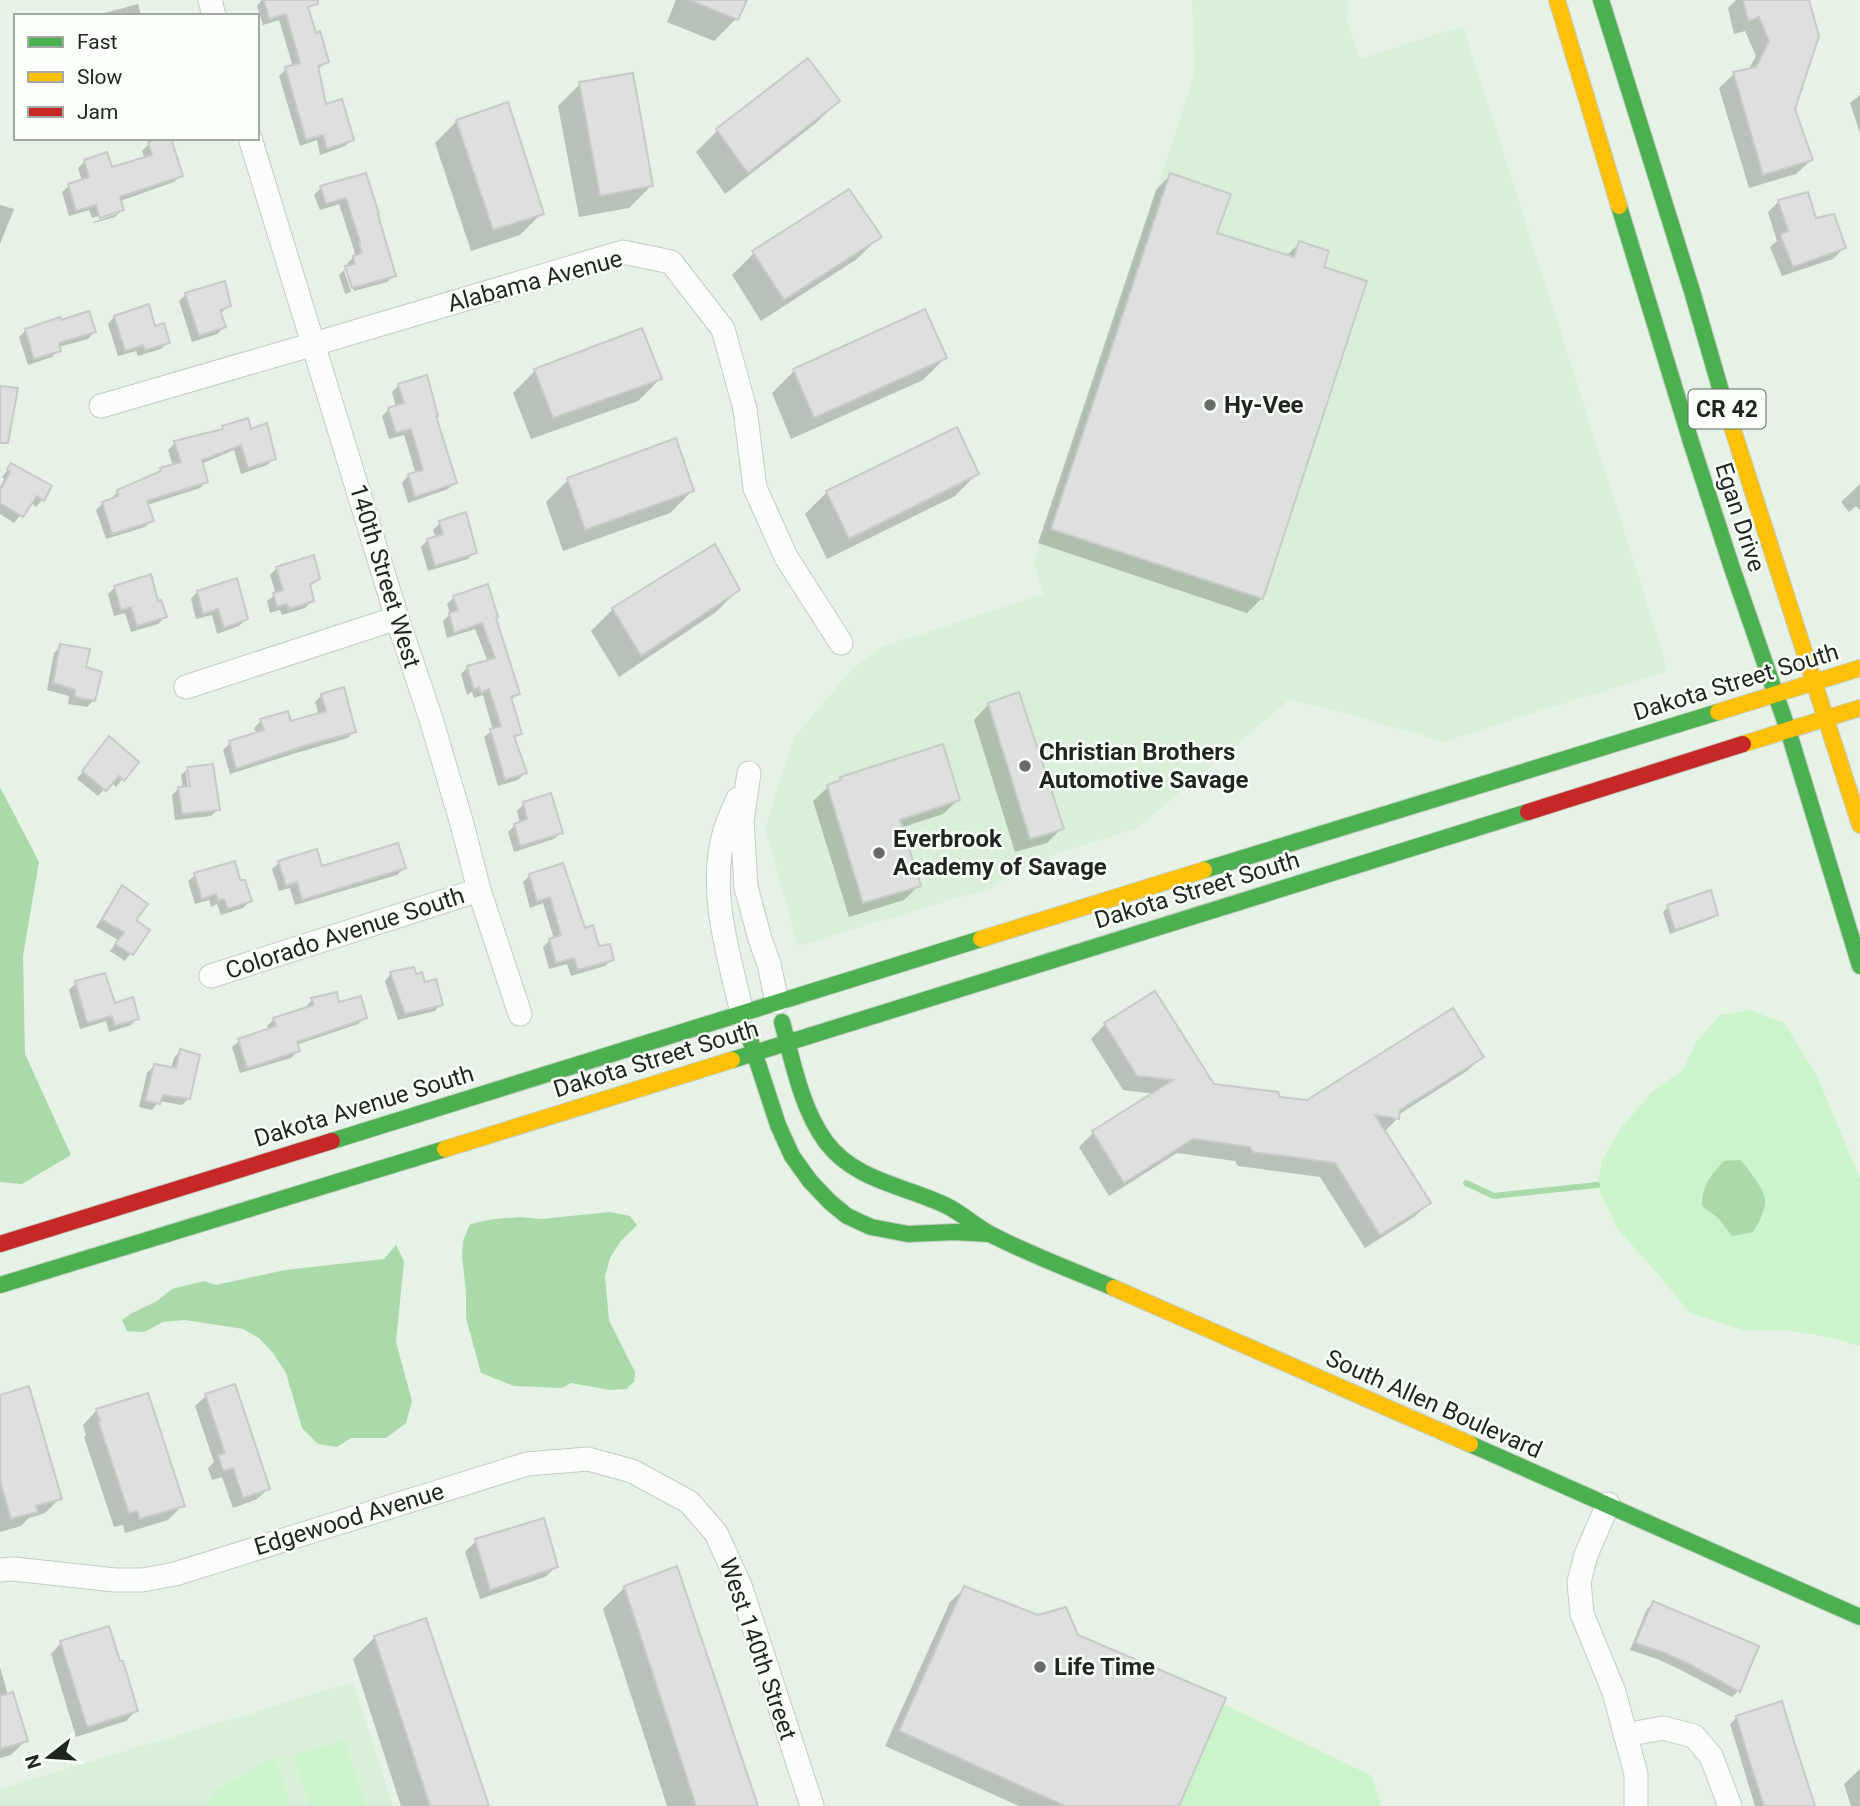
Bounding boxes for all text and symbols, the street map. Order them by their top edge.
legend [14,14,259,140]
text: Fast [77,30,118,54]
text: Slow [77,65,123,89]
text: Jam [77,100,118,124]
street label: Alabama Avenue [445,244,625,318]
road number: CR 42 [1688,390,1766,428]
place label: Hy-Vee [1224,391,1304,419]
marker: Hy-Vee [1202,397,1218,413]
street label: Egan Drive [1709,459,1771,575]
street label: 140th Street West [344,481,426,671]
street label: Dakota Street South [1630,637,1842,727]
place label: Christian Brothers Automotive Savage [1039,738,1249,794]
marker: Christian Brothers Automotive Savage [1017,758,1033,774]
place label: Everbrook Academy of Savage [893,825,1107,881]
marker: Everbrook Academy of Savage [871,845,887,861]
street label: Dakota Street South [1091,845,1303,935]
street label: Colorado Avenue South [222,881,468,985]
street label: Dakota Street South [550,1014,762,1104]
street label: Dakota Avenue South [251,1059,477,1153]
street label: South Allen Boulevard [1322,1344,1546,1464]
street label: Edgewood Avenue [251,1477,447,1561]
street label: West 140th Street [714,1554,802,1744]
place label: Life Time [1054,1653,1155,1681]
marker: Life Time [1032,1659,1048,1675]
north arrow [14,1722,84,1792]
text: N [20,1752,46,1772]

